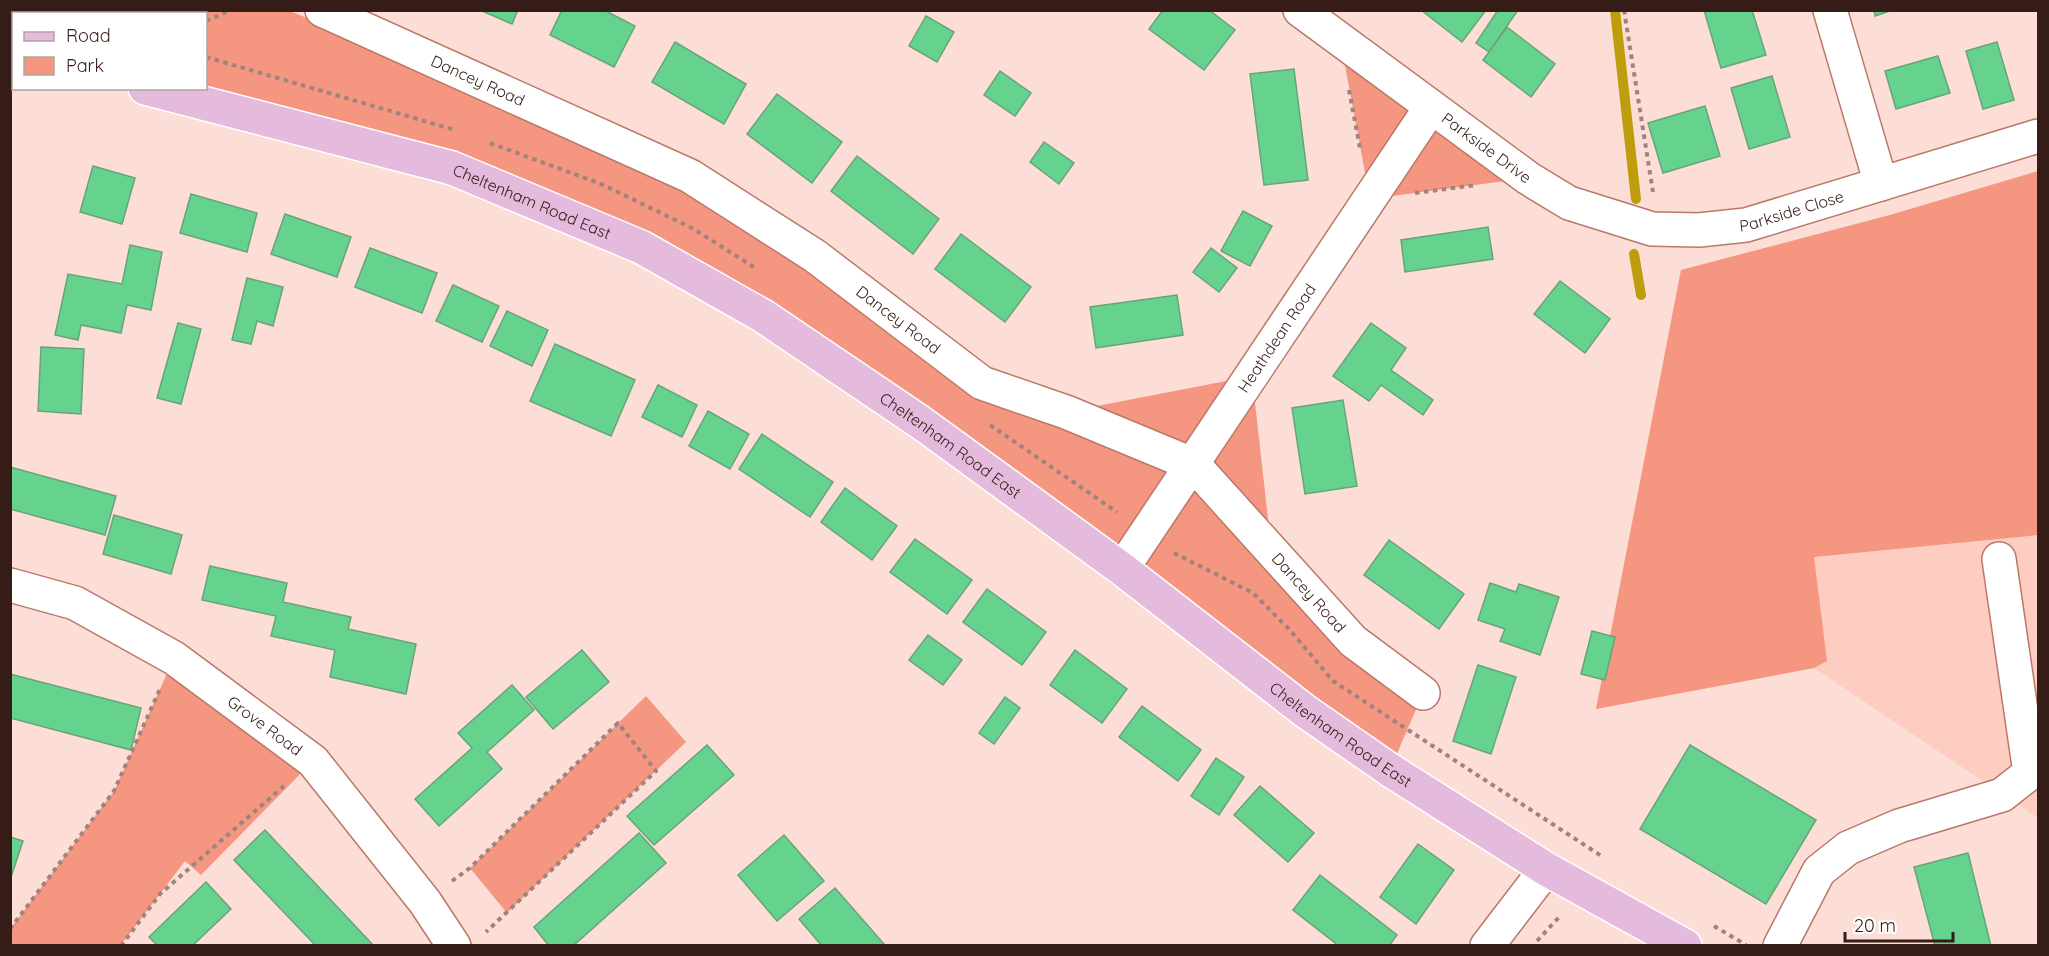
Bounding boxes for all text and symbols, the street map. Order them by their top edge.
legend [12,12,207,90]
text: Road [66,24,111,47]
street label: Dancey Road [428,50,528,110]
text: Park [66,54,104,77]
street label: Parkside Drive [1438,108,1536,187]
street label: Cheltenham Road East [450,160,614,243]
street label: Parkside Close [1738,186,1846,236]
street label: Heathdean Road [1233,280,1320,396]
street label: Dancey Road [852,281,945,358]
street label: Cheltenham Road East [876,388,1025,502]
street label: Dancey Road [1268,548,1350,637]
street label: Cheltenham Road East [1266,677,1416,791]
street label: Grove Road [224,691,306,760]
scale bar [1845,905,1953,943]
text: 20 m [1854,914,1896,937]

